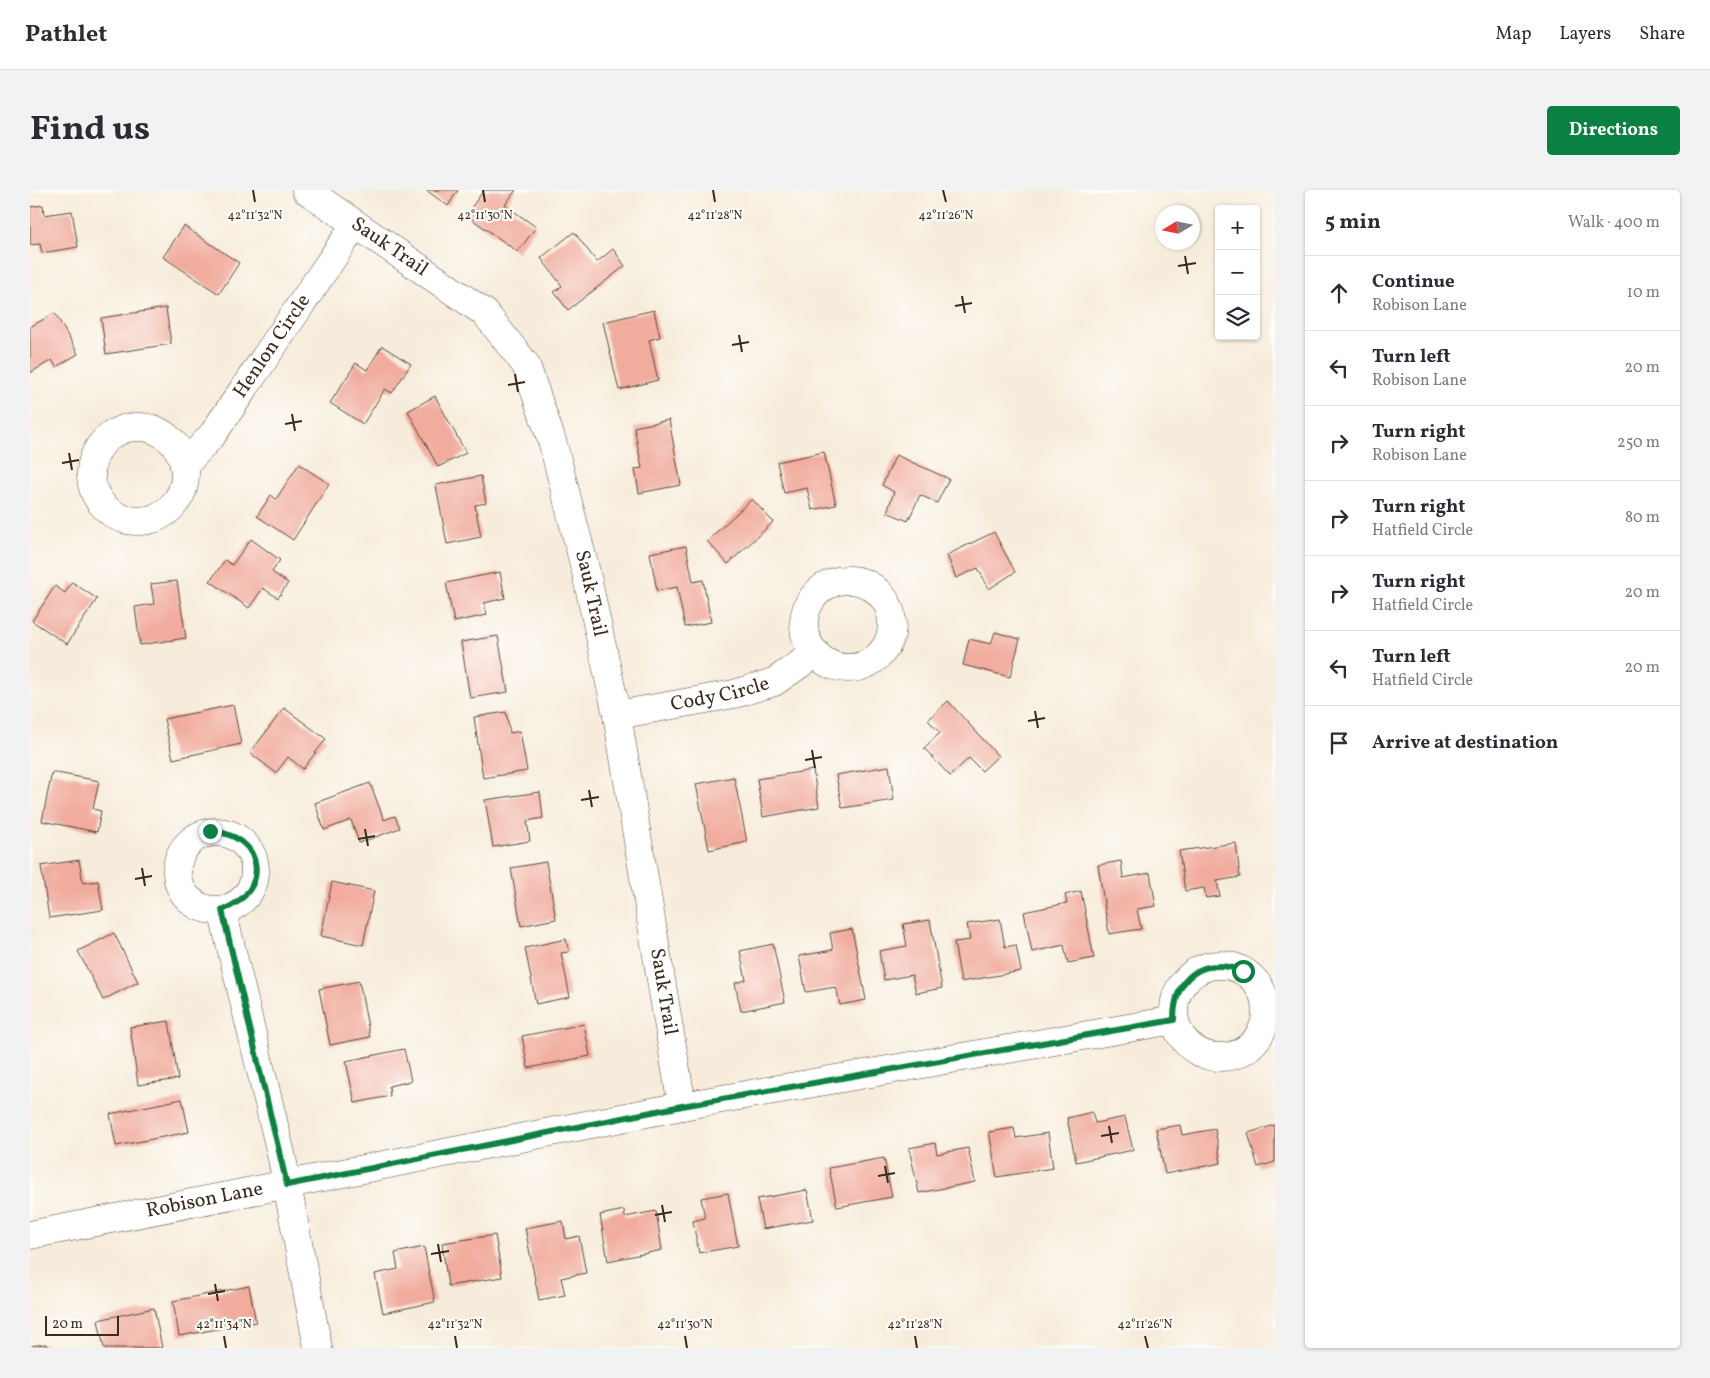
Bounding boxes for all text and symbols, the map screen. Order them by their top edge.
text: Pathlet [25,18,107,52]
text: Map [1495,22,1531,47]
text: Layers [1559,22,1611,47]
text: Share [1639,22,1685,47]
text: Find us [30,106,150,154]
button: Directions [1547,106,1680,155]
north arrow [1155,205,1200,250]
map controls [1215,205,1260,340]
button: + [1215,205,1260,250]
text: 42°11'32"N [228,208,283,224]
text: 42°11'30"N [457,208,513,224]
text: 42°11'28"N [688,208,743,224]
text: 42°11'26"N [919,208,974,224]
text: 5 min [1325,208,1381,237]
street label: Sauk Trail [345,211,433,284]
text: Walk · 400 m [1568,212,1660,234]
button: − [1215,250,1260,295]
text: Continue [1372,269,1455,295]
icon: ahead [1325,279,1353,307]
text: 10 m [1627,282,1660,304]
street label: Henlon Circle [227,289,318,404]
button: layers [1215,295,1260,340]
text: Robison Lane [1372,295,1467,317]
text: Turn left [1372,344,1451,370]
icon: left [1325,354,1353,382]
text: 20 m [1625,357,1660,379]
text: Robison Lane [1372,370,1467,392]
text: Turn right [1372,419,1465,445]
icon: right [1325,429,1353,457]
text: 250 m [1617,432,1660,454]
text: Robison Lane [1372,445,1467,467]
text: Turn right [1372,494,1465,520]
icon: right [1325,504,1353,532]
text: 80 m [1625,507,1660,529]
text: Hatfield Circle [1372,520,1473,542]
street label: Sauk Trail [567,547,614,639]
text: Turn right [1372,569,1465,595]
icon: right [1325,579,1353,607]
text: 20 m [1625,582,1660,604]
text: Hatfield Circle [1372,595,1473,617]
text: Turn left [1372,644,1451,670]
icon: left [1325,654,1353,682]
text: 20 m [1625,657,1660,679]
street label: Cody Circle [668,670,773,719]
text: Hatfield Circle [1372,670,1473,692]
icon: arrive [1325,729,1353,757]
text: Arrive at destination [1372,730,1558,756]
route end [199,820,222,843]
street label: Sauk Trail [642,946,684,1037]
route start [1232,960,1255,983]
street label: Robison Lane [144,1175,265,1226]
scale bar [45,1313,119,1336]
text: 20 m [52,1315,83,1334]
text: 42°11'34"N [196,1317,252,1333]
text: 42°11'32"N [428,1317,483,1333]
text: 42°11'30"N [657,1317,713,1333]
text: 42°11'28"N [888,1317,943,1333]
text: 42°11'26"N [1118,1317,1173,1333]

